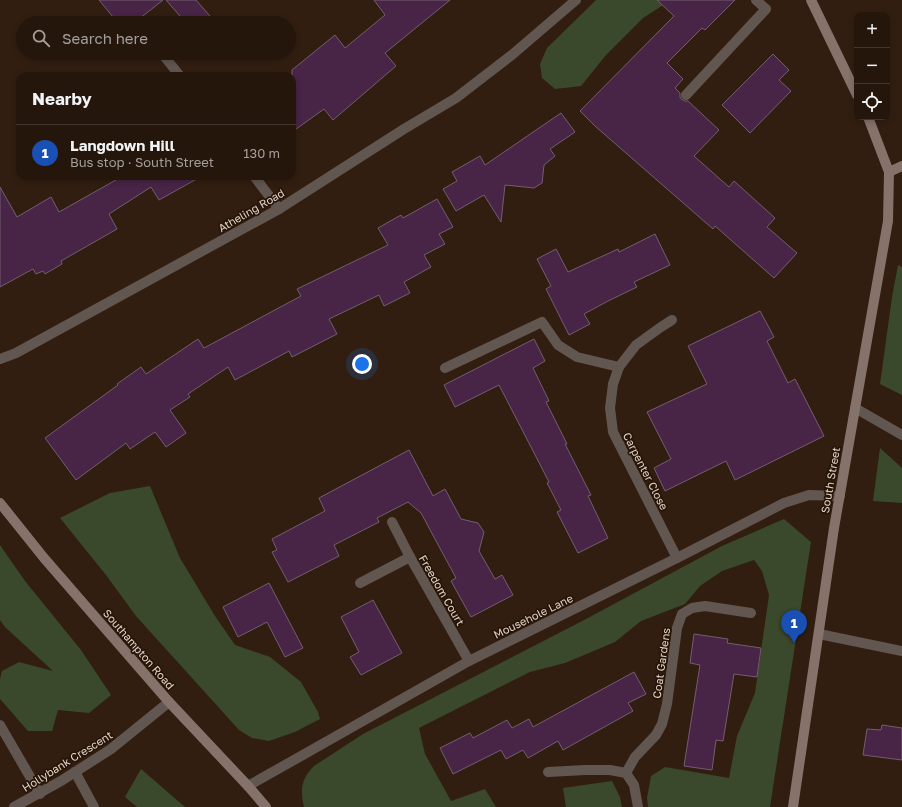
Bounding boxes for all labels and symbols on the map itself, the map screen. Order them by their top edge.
street label: Atheling Road [216,186,286,234]
your location [352,354,372,374]
street label: Carpenter Close [621,430,671,512]
street label: South Street [818,446,842,514]
street label: Freedom Court [417,553,467,627]
street label: Mousehole Lane [491,591,575,641]
street label: Southampton Road [101,606,177,692]
pin: 1 [781,610,807,643]
street label: Coat Gardens [650,627,672,699]
street label: Hollybank Crescent [19,728,115,794]

